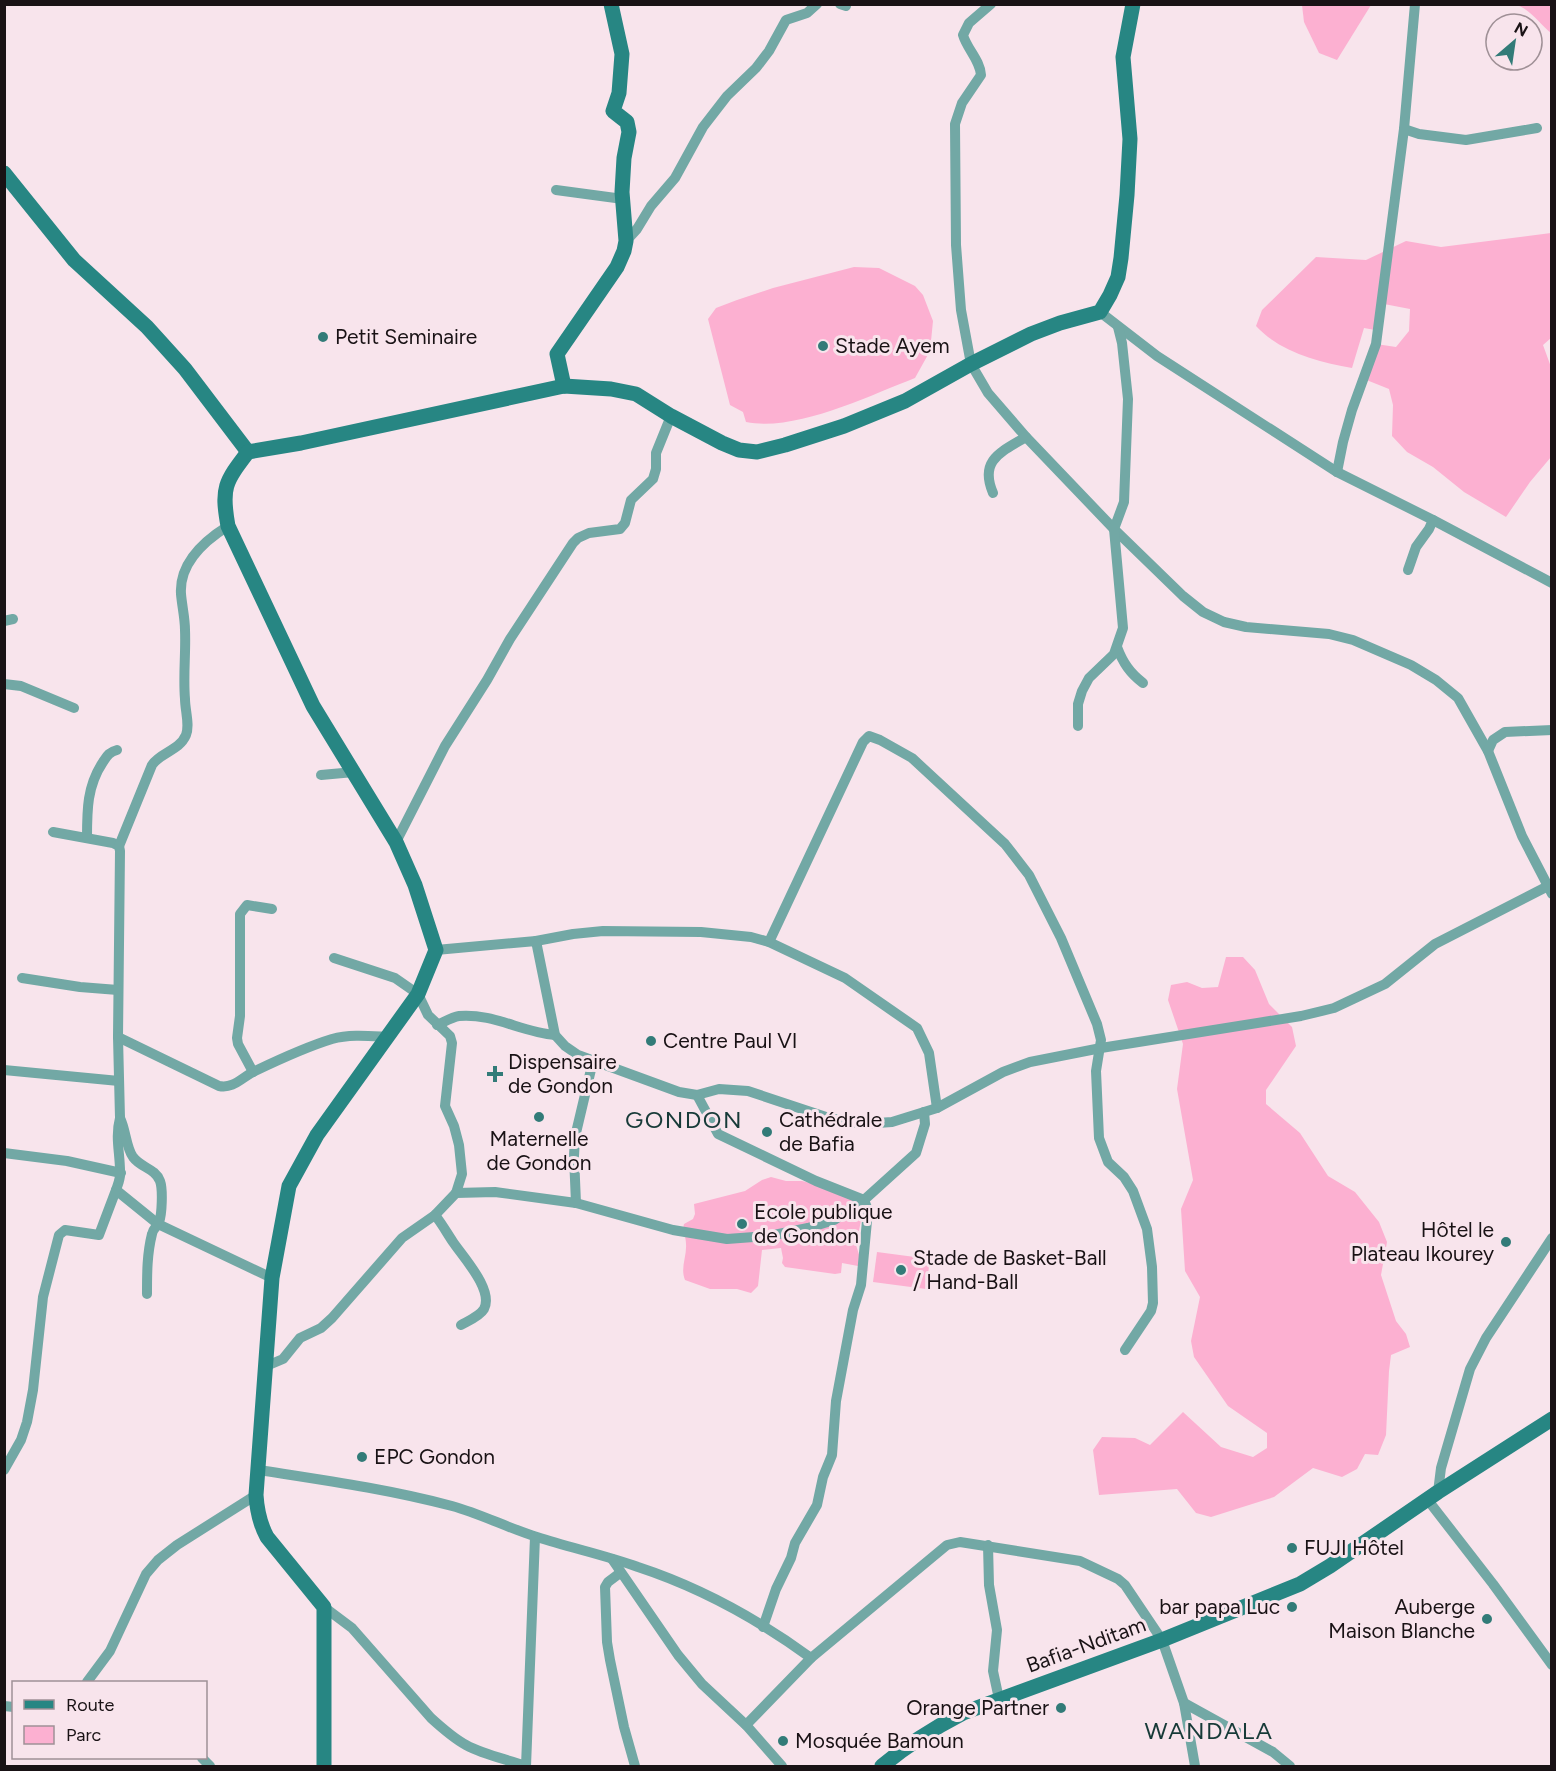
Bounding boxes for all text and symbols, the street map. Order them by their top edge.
north arrow [1484,12,1544,72]
text: N [1511,18,1531,41]
place label: Petit Seminaire [335,324,477,349]
marker: Petit Seminaire [316,330,330,344]
place label: Stade Ayem [835,333,950,358]
marker: Stade Ayem [816,339,830,353]
place label: Centre Paul VI [663,1028,797,1053]
marker: Centre Paul VI [644,1034,658,1048]
place label: Dispensaire de Gondon [508,1049,617,1098]
marker: Dispensaire de Gondon [486,1065,504,1083]
district label: GONDON [625,1105,743,1134]
place label: Cathédrale de Bafia [779,1107,882,1156]
marker: Maternelle de Gondon [532,1110,546,1124]
marker: Cathédrale de Bafia [760,1125,774,1139]
place label: Maternelle de Gondon [486,1126,592,1175]
place label: Ecole publique de Gondon [754,1199,893,1248]
marker: Ecole publique de Gondon [735,1217,749,1231]
place label: Hôtel le Plateau Ikourey [1351,1217,1494,1266]
marker: Hôtel le Plateau Ikourey [1499,1235,1513,1249]
place label: Stade de Basket-Ball / Hand-Ball [913,1245,1107,1294]
marker: Stade de Basket-Ball / Hand-Ball [894,1263,908,1277]
place label: EPC Gondon [374,1444,495,1469]
marker: EPC Gondon [355,1450,369,1464]
place label: FUJI Hôtel [1304,1535,1404,1560]
marker: FUJI Hôtel [1285,1541,1299,1555]
place label: bar papa Luc [1159,1594,1280,1619]
place label: Auberge Maison Blanche [1328,1594,1475,1643]
marker: bar papa Luc [1285,1600,1299,1614]
street label: Bafia-Nditam [1023,1611,1149,1678]
marker: Auberge Maison Blanche [1480,1612,1494,1626]
legend [12,1681,207,1759]
text: Route [66,1694,115,1716]
place label: Orange Partner [906,1695,1049,1720]
marker: Orange Partner [1054,1701,1068,1715]
district label: WANDALA [1144,1716,1274,1745]
text: Parc [66,1724,102,1746]
place label: Mosquée Bamoun [795,1728,964,1753]
marker: Mosquée Bamoun [776,1734,790,1748]

